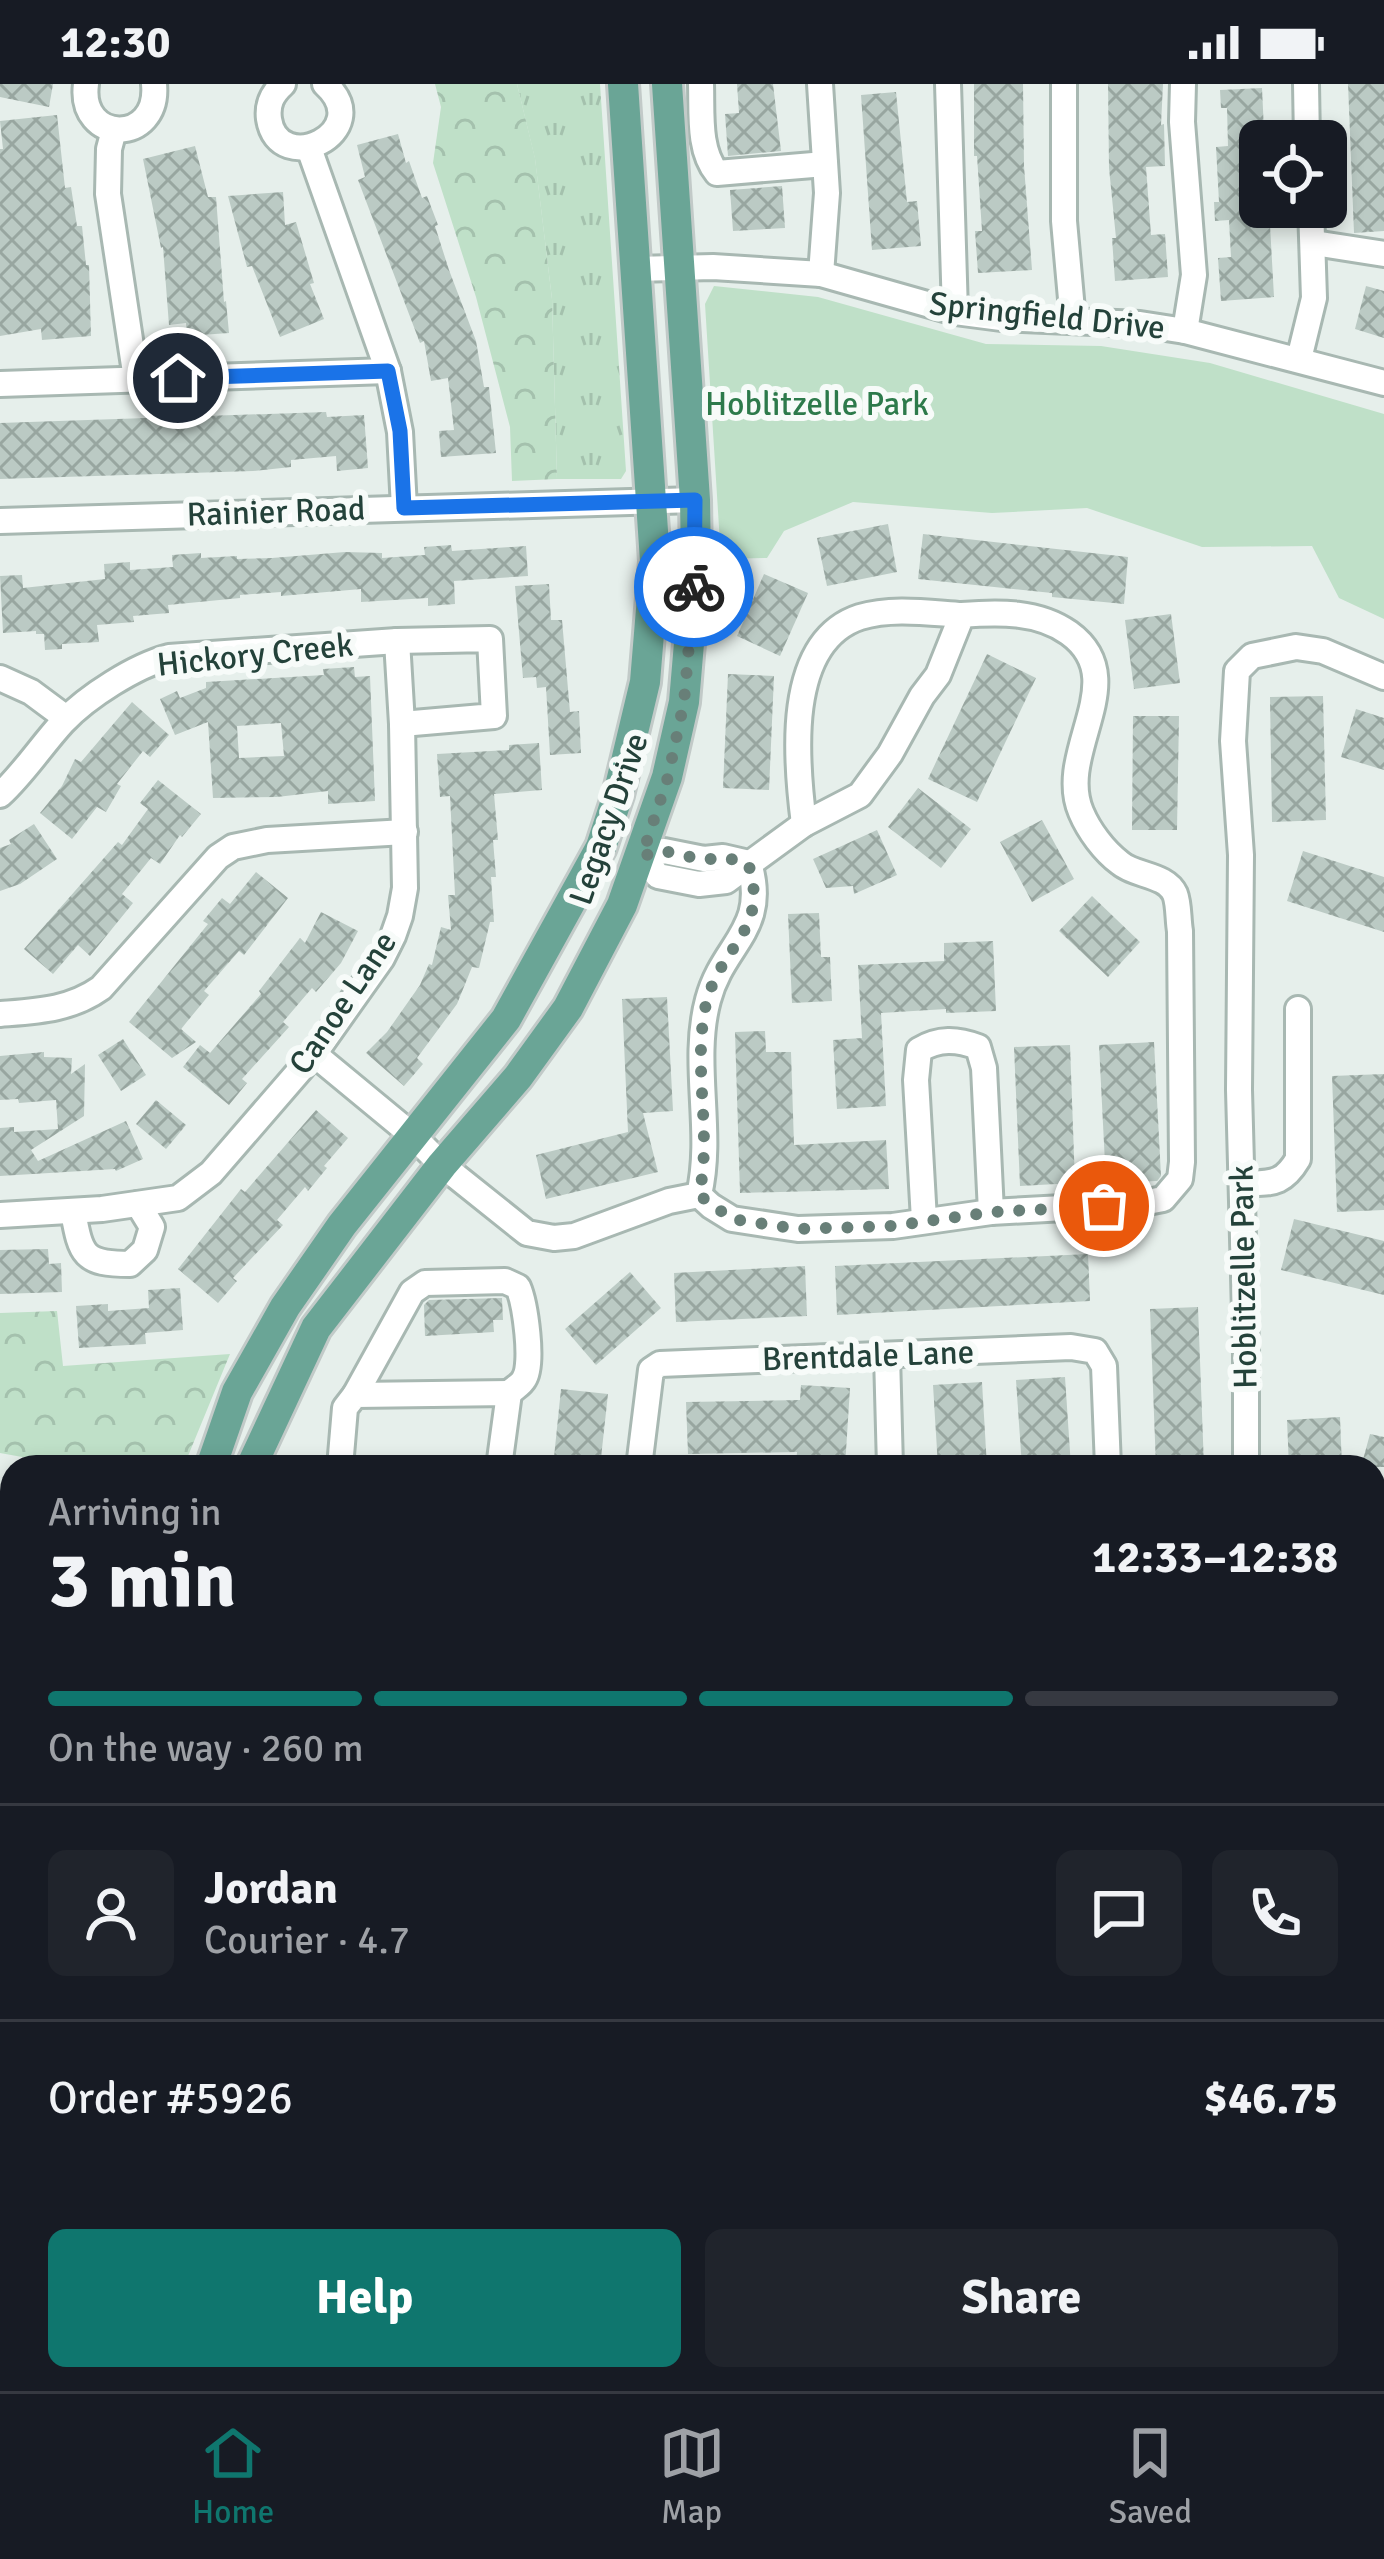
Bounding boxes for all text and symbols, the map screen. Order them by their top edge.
text: 12:30 [60,15,170,70]
map controls [1239,120,1347,228]
button: locate [1239,120,1347,228]
street label: Springfield Drive [927,283,1167,349]
pin [127,327,229,429]
icon: home [145,345,211,411]
park label: Hoblitzelle Park [705,384,929,425]
street label: Rainier Road [186,488,366,536]
courier [634,527,754,647]
icon: bike [661,554,727,620]
street label: Hickory Creek [155,624,355,686]
street label: Legacy Drive [560,728,658,910]
street label: Canoe Lane [280,924,406,1082]
pin [1053,1155,1155,1257]
street label: Hoblitzelle Park [1222,1165,1266,1389]
icon: bag [1071,1173,1137,1239]
street label: Brentdale Lane [761,1332,975,1380]
text: Arriving in [48,1488,222,1536]
text: 12:33–12:38 [1092,1530,1338,1585]
text: 3 min [48,1533,236,1629]
text: On the way · 260 m [48,1724,364,1772]
button: person [48,1850,174,1976]
button: chat [1056,1850,1182,1976]
button: phone [1212,1850,1338,1976]
text: Jordan [204,1861,338,1916]
text: Courier · 4.7 [204,1916,410,1964]
text: Order #5926 [48,2071,293,2126]
text: $46.75 [1204,2071,1338,2126]
button: Help [48,2229,681,2367]
button: Share [705,2229,1338,2367]
tab: Home [192,2420,274,2533]
tab: Map [659,2420,725,2533]
tab: Saved [1109,2420,1192,2533]

